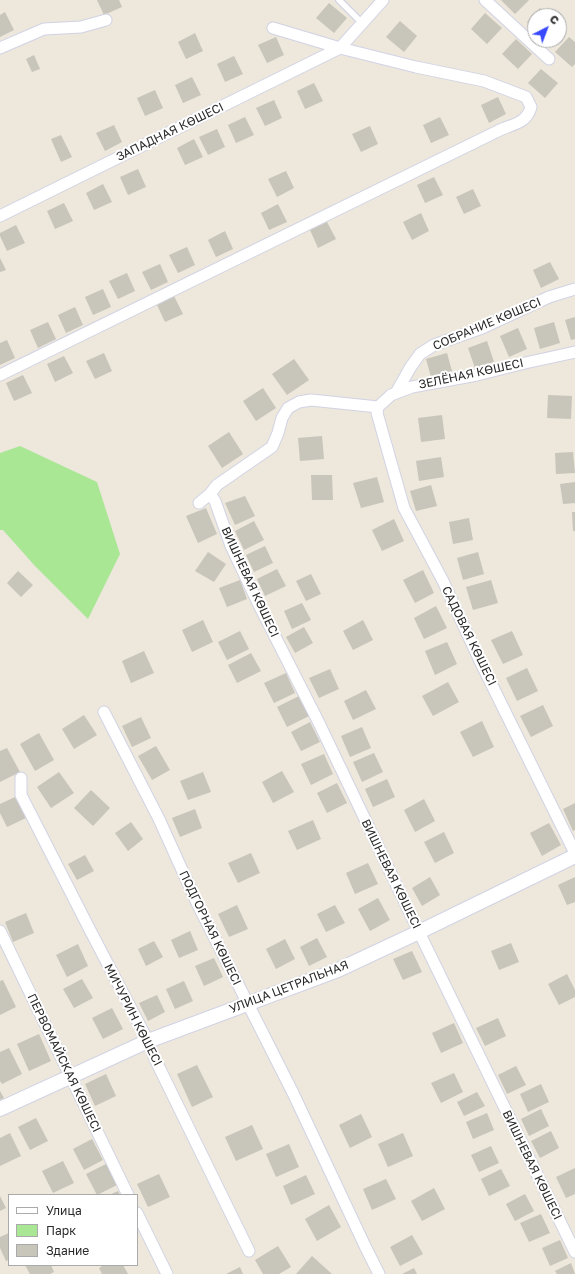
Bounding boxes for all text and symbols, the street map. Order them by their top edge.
north arrow [527,8,567,48]
text: С [547,12,562,27]
street label: ЗАПАДНАЯ КӨШЕСІ [114,100,226,164]
street label: СОБРАНИЕ КӨШЕСІ [431,295,543,353]
street label: ЗЕЛЁНАЯ КӨШЕСІ [417,356,525,392]
street label: ВИШНЕВАЯ КӨШЕСІ [218,525,282,639]
street label: САДОВАЯ КӨШЕСІ [439,584,499,688]
street label: ВИШНЕВАЯ КӨШЕСІ [358,817,424,931]
street label: ПОДГОРНАЯ КӨШЕСІ [176,868,244,988]
street label: УЛИЦА ЦЕТРАЛЬНАЯ [227,958,351,1016]
street label: МИЧУРИН КӨШЕСІ [101,962,165,1068]
street label: ПЕРВОМАЙСКАЯ КӨШЕСІ [24,991,104,1135]
street label: ВИШНЕВАЯ КӨШЕСІ [499,1108,565,1222]
legend [8,1194,138,1266]
text: Улица [46,1203,82,1218]
text: Парк [46,1223,76,1238]
text: Здание [46,1243,89,1258]

